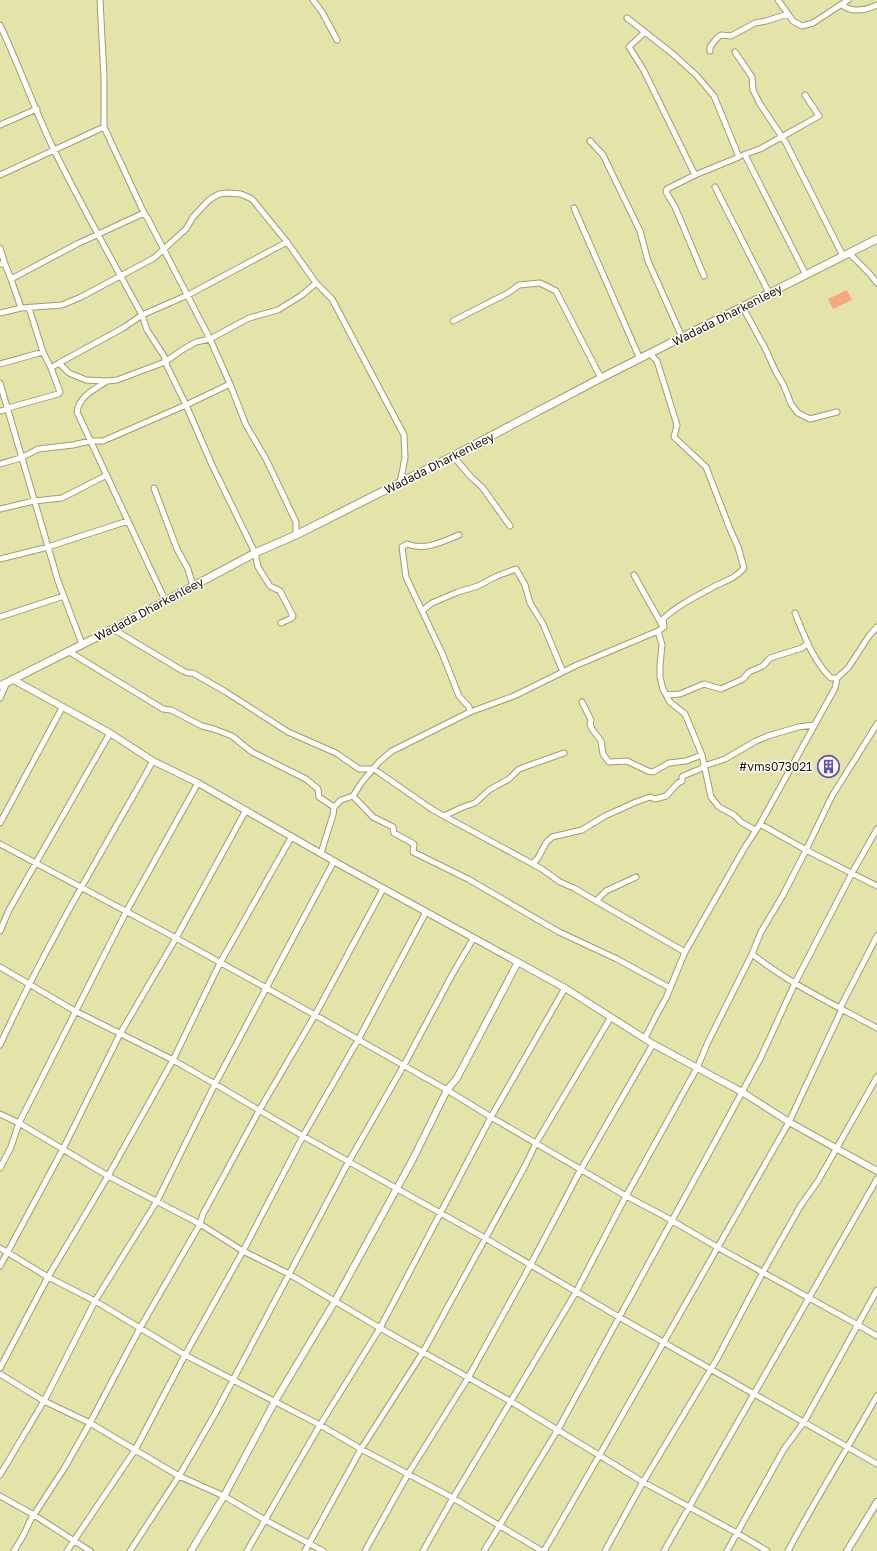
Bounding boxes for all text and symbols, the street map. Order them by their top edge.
street label: Wadada Dharkenleey [670,281,785,349]
street label: Wadada Dharkenleey [382,429,497,497]
street label: Wadada Dharkenleey [92,574,206,644]
building icon: #vms073021 [815,753,841,779]
place label: #vms073021 [739,759,812,774]

